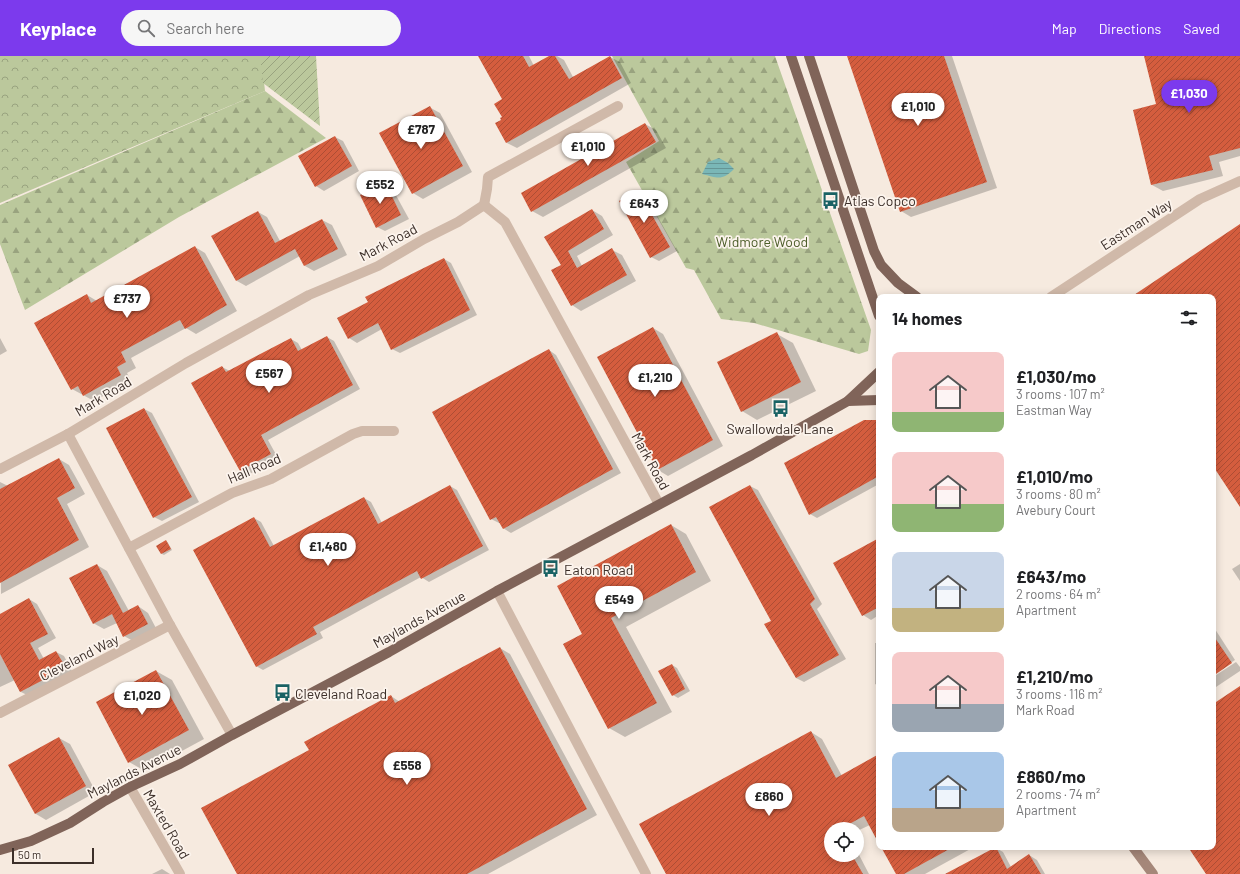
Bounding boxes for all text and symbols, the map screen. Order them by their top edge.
search box [121,10,401,46]
text: Keyplace [20,17,97,40]
icon: search [135,17,157,39]
text: Search here [167,19,245,37]
text: Map [1052,20,1077,37]
text: Directions [1099,20,1161,37]
text: Saved [1183,20,1220,37]
pin: £1,030 [1156,80,1222,114]
text: £1,030 [1170,85,1208,101]
pin: £1,010 [885,93,951,127]
text: £1,010 [901,98,935,114]
pin: £787 [397,116,445,150]
text: £787 [407,121,435,137]
pin: £1,010 [555,133,621,167]
text: £1,010 [571,138,605,154]
pin: £552 [356,171,404,205]
text: £552 [365,176,395,192]
pin: £643 [620,190,668,224]
bus stop icon: Atlas Copco [821,190,841,210]
place label: Atlas Copco [844,192,916,209]
street label: Eastman Way [1097,194,1175,253]
text: £643 [629,195,659,211]
street label: Mark Road [356,220,420,264]
park label: Widmore Wood [716,233,808,250]
pin: £737 [103,285,151,319]
text: £737 [113,290,141,306]
icon: filters [1178,307,1200,329]
text: 14 homes [892,308,962,328]
pin: £567 [245,360,293,394]
pin: £1,210 [622,364,688,398]
text: £567 [255,365,283,381]
text: £1,030/mo [1016,366,1096,386]
icon: home [924,368,972,416]
text: £1,210 [637,369,673,385]
street label: Mark Road [72,372,134,420]
text: 3 rooms · 107 m² [1016,386,1105,402]
bus stop icon: Swallowdale Lane [770,398,790,418]
text: Eastman Way [1016,402,1092,418]
place label: Swallowdale Lane [726,420,834,437]
street label: Mark Road [628,429,674,493]
street label: Hall Road [225,449,283,487]
text: £1,010/mo [1016,466,1093,486]
icon: home [924,468,972,516]
text: 3 rooms · 80 m² [1016,486,1101,502]
text: Avebury Court [1016,502,1096,518]
pin: £1,480 [295,533,361,567]
text: £1,480 [309,538,347,554]
bus stop icon: Eaton Road [541,559,561,579]
place label: Eaton Road [564,561,633,578]
text: £643/mo [1016,566,1086,586]
icon: home [924,568,972,616]
pin: £549 [595,586,643,620]
text: 2 rooms · 64 m² [1016,586,1101,602]
street label: Maylands Avenue [370,587,468,651]
text: £549 [604,591,634,607]
text: Apartment [1016,602,1077,618]
street label: Cleveland Way [37,630,122,684]
text: £1,210/mo [1016,666,1093,686]
icon: home [924,668,972,716]
pin: £1,020 [109,682,175,716]
bus stop icon: Cleveland Road [272,683,292,703]
place label: Cleveland Road [295,685,387,702]
text: 3 rooms · 116 m² [1016,686,1103,702]
text: £1,020 [123,687,161,703]
text: Mark Road [1016,702,1075,718]
street label: Maylands Avenue [84,740,184,802]
pin: £558 [383,752,431,786]
text: £558 [392,757,422,773]
text: £860/mo [1016,766,1086,786]
icon: home [924,768,972,816]
pin: £860 [745,783,793,817]
street label: Maxted Road [140,786,194,862]
text: 2 rooms · 74 m² [1016,786,1100,802]
text: £860 [754,788,784,804]
text: Apartment [1016,802,1077,818]
map controls [824,822,864,862]
button: locate [824,822,864,862]
scale bar [12,846,94,865]
text: 50 m [18,848,41,861]

